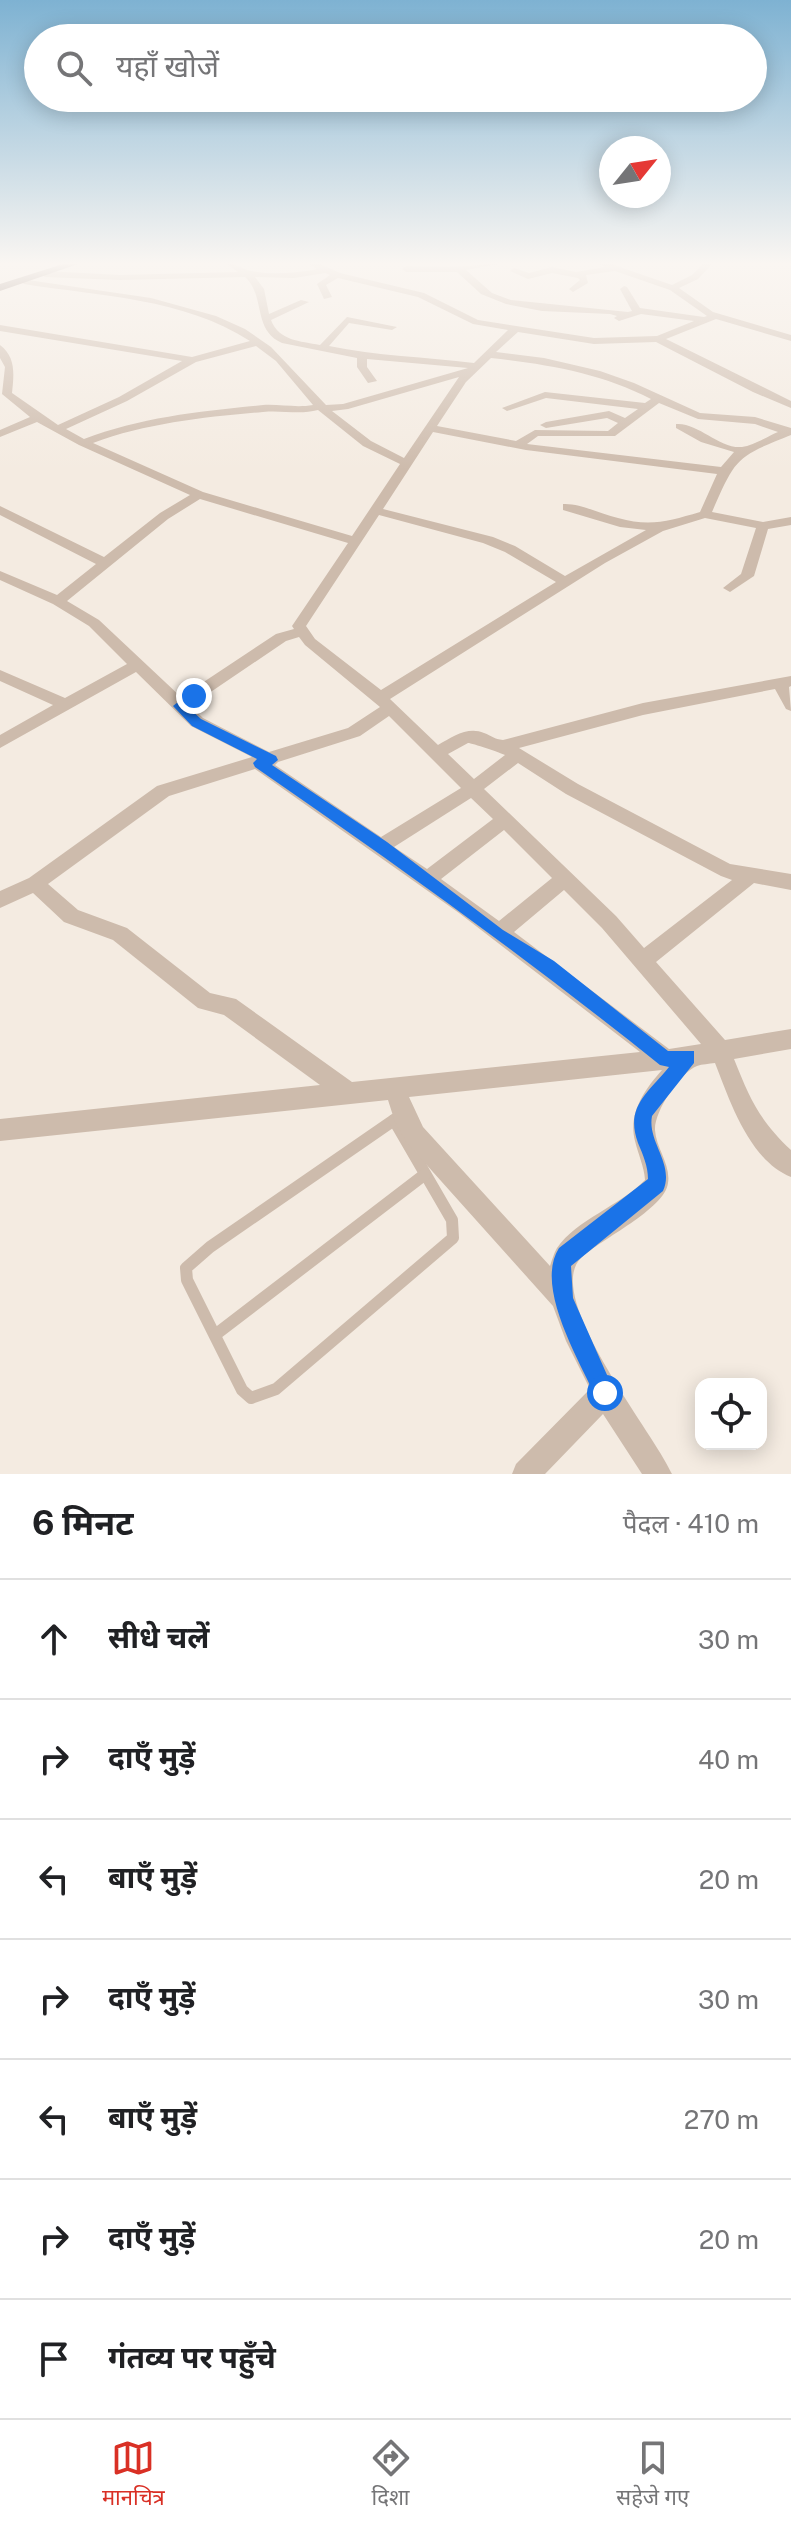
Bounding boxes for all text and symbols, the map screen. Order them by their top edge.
search box [24,24,767,112]
icon: search [52,46,96,90]
text: यहाँ खोजें [116,48,219,84]
north arrow [599,136,671,208]
route end [176,678,212,714]
route start [587,1375,623,1411]
map controls [695,1378,767,1450]
button: locate [695,1378,767,1450]
text: 6 मिनट [32,1503,134,1543]
text: पैदल · 410 m [623,1508,759,1539]
icon: ahead [32,1617,76,1661]
text: सीधे चलें [108,1619,209,1655]
text: 30 m [698,1624,759,1655]
icon: right [32,1737,76,1781]
text: दाएँ मुड़ें [108,1739,195,1775]
text: 40 m [698,1744,759,1775]
icon: left [32,1857,76,1901]
text: बाएँ मुड़ें [108,1859,197,1895]
text: 20 m [699,1864,759,1895]
icon: right [32,1977,76,2021]
text: दाएँ मुड़ें [108,1979,195,2015]
text: 30 m [698,1984,759,2015]
icon: left [32,2097,76,2141]
text: बाएँ मुड़ें [108,2099,197,2135]
text: 270 m [684,2104,759,2135]
icon: right [32,2217,76,2261]
text: दाएँ मुड़ें [108,2219,195,2255]
text: 20 m [699,2224,759,2255]
icon: arrive [32,2337,76,2381]
text: गंतव्य पर पहुँचे [108,2339,276,2375]
tab: मानचित्र [102,2436,165,2514]
tab: दिशा [369,2436,413,2514]
tab: सहेजे गए [616,2436,689,2514]

